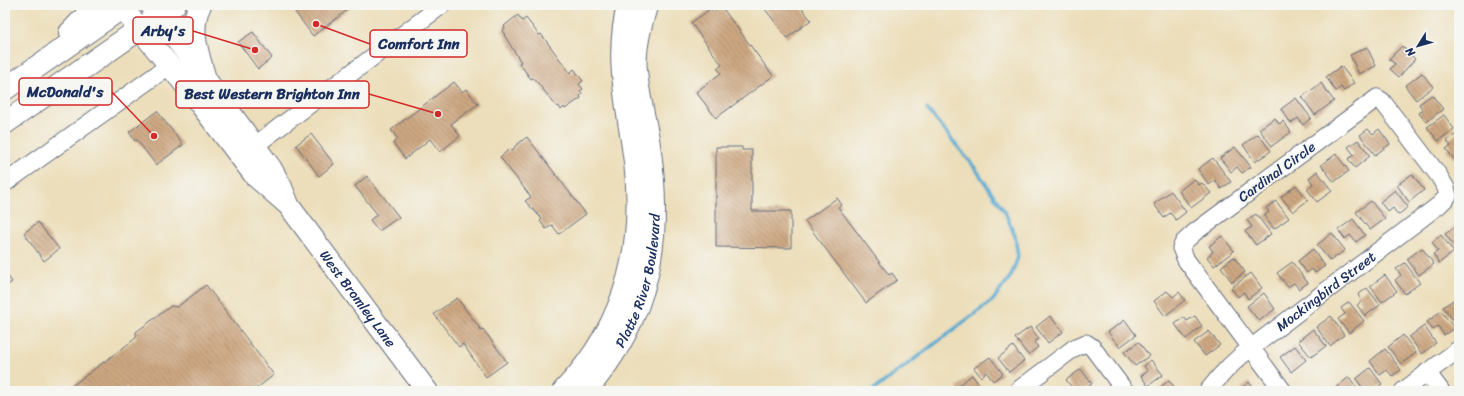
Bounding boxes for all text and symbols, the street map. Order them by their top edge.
callout: Arby's [133,17,193,44]
text: Arby's [140,18,186,44]
north arrow [1398,26,1438,66]
callout: Comfort Inn [370,30,467,57]
text: Comfort Inn [377,31,461,57]
text: N [1400,43,1421,61]
callout: McDonald's [19,78,112,105]
text: McDonald's [26,79,104,105]
callout: Best Western Brighton Inn [176,81,369,108]
text: Best Western Brighton Inn [184,81,361,107]
street label: Cardinal Circle [1233,135,1321,209]
street label: Platte River Boulevard [608,212,667,352]
street label: West Bromley Lane [313,244,403,353]
street label: Mockingbird Street [1270,245,1381,338]

